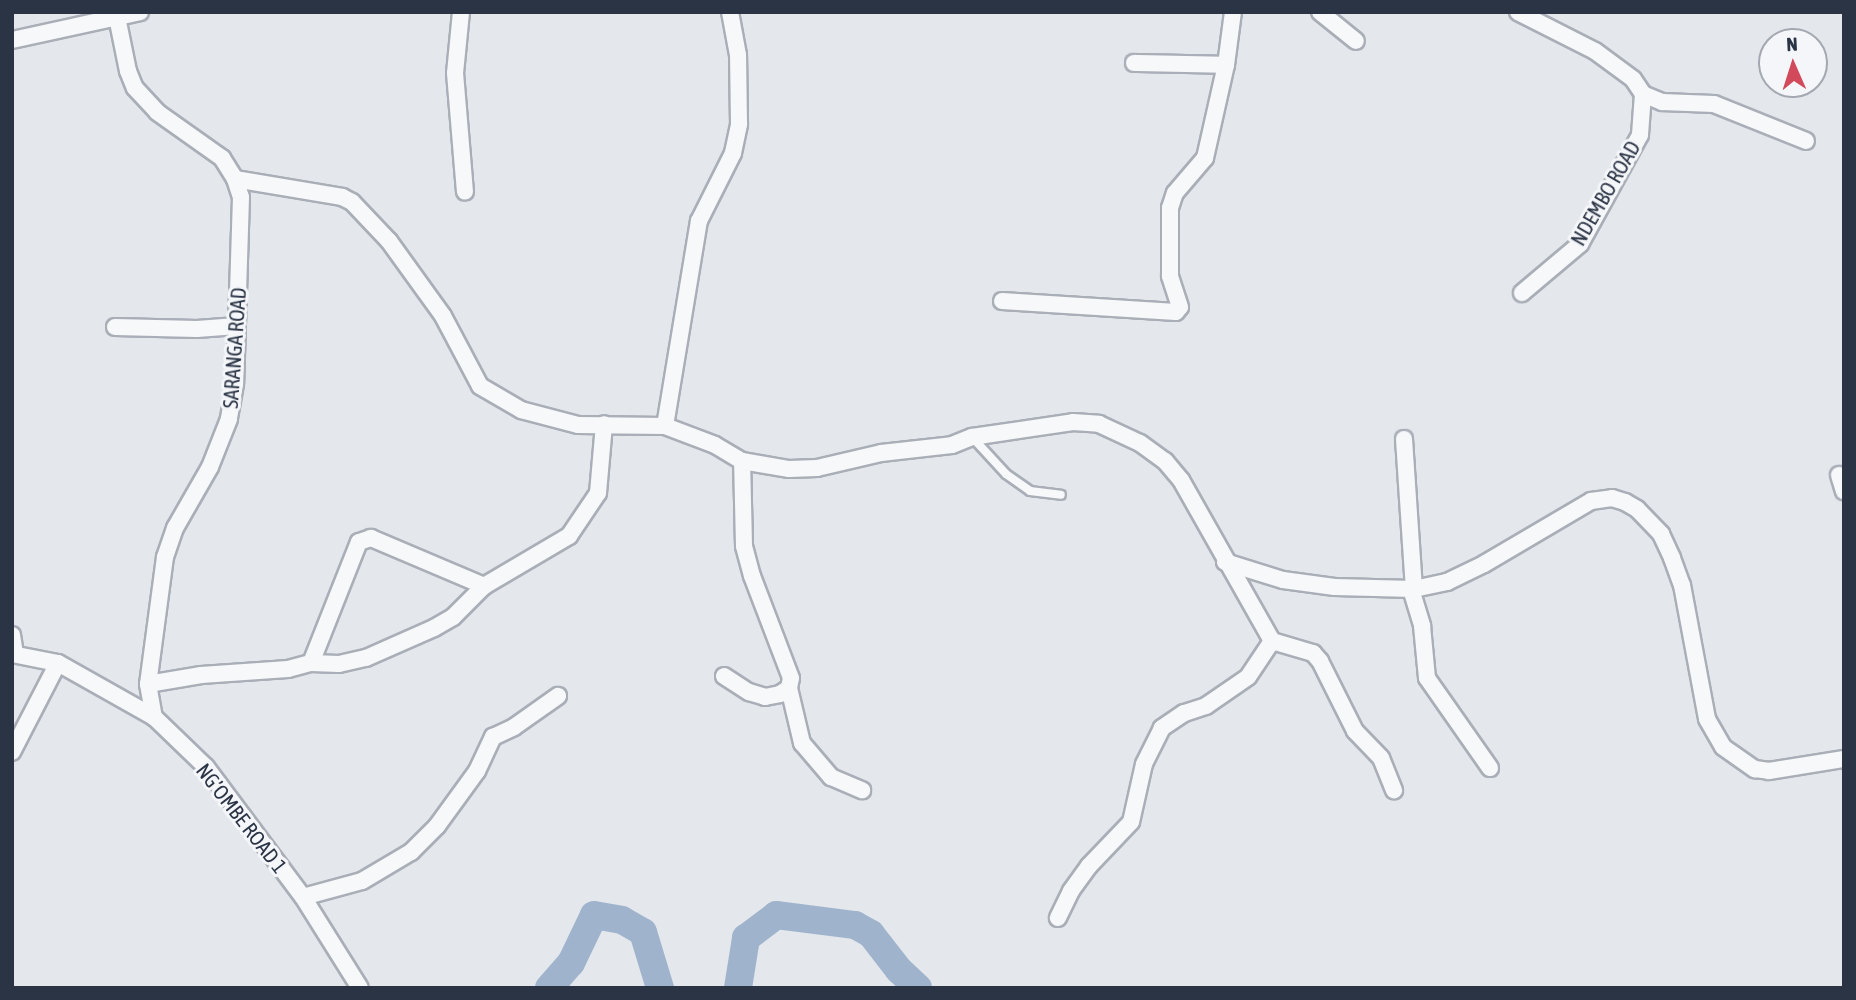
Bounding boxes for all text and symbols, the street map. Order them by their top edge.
north arrow [1758,28,1828,98]
text: N [1786,33,1798,55]
street label: NDEMBO ROAD [1565,136,1645,250]
street label: SARANGA ROAD [217,287,251,409]
street label: NG’OMBE ROAD 1 [191,758,293,878]

